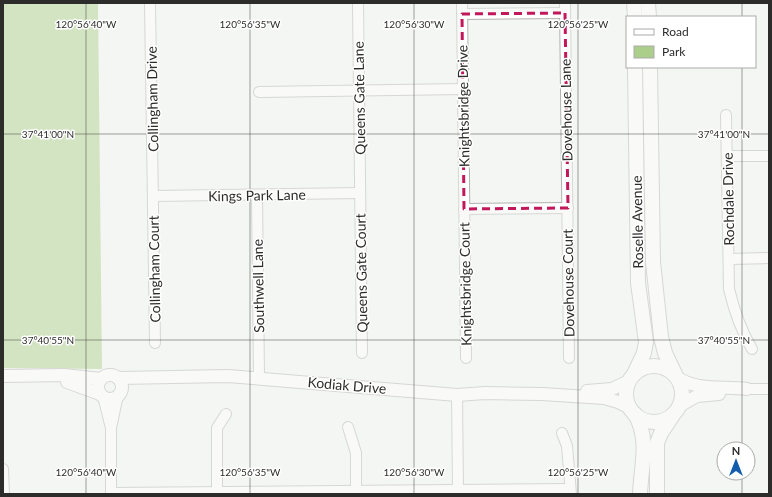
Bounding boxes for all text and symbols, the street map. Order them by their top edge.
legend [626,16,756,68]
text: 120°56'40"W [56,18,117,30]
text: 120°56'35"W [220,18,281,30]
text: 120°56'30"W [384,18,445,30]
text: 120°56'25"W [548,18,609,30]
text: Road [662,24,689,39]
street label: Queens Gate Lane [350,41,368,155]
text: Park [662,44,686,59]
street label: Knightsbridge Drive [453,45,473,167]
street label: Collingham Drive [143,46,161,152]
street label: Dovehouse Lane [557,59,575,161]
text: 37°41'00"N [22,128,74,140]
text: 37°41'00"N [698,128,750,140]
street label: Rochdale Drive [719,152,737,246]
street label: Roselle Avenue [628,175,646,269]
street label: Kings Park Lane [208,186,306,204]
street label: Queens Gate Court [351,213,371,333]
street label: Collingham Court [145,215,163,323]
street label: Knightsbridge Court [455,222,475,346]
street label: Dovehouse Court [559,229,577,337]
street label: Southwell Lane [249,239,267,333]
text: 37°40'55"N [22,334,74,346]
text: 37°40'55"N [698,334,750,346]
street label: Kodiak Drive [307,373,387,397]
north arrow [716,441,756,481]
text: N [732,444,740,457]
text: 120°56'40"W [56,466,117,478]
text: 120°56'35"W [220,466,281,478]
text: 120°56'30"W [384,466,445,478]
text: 120°56'25"W [548,466,609,478]

